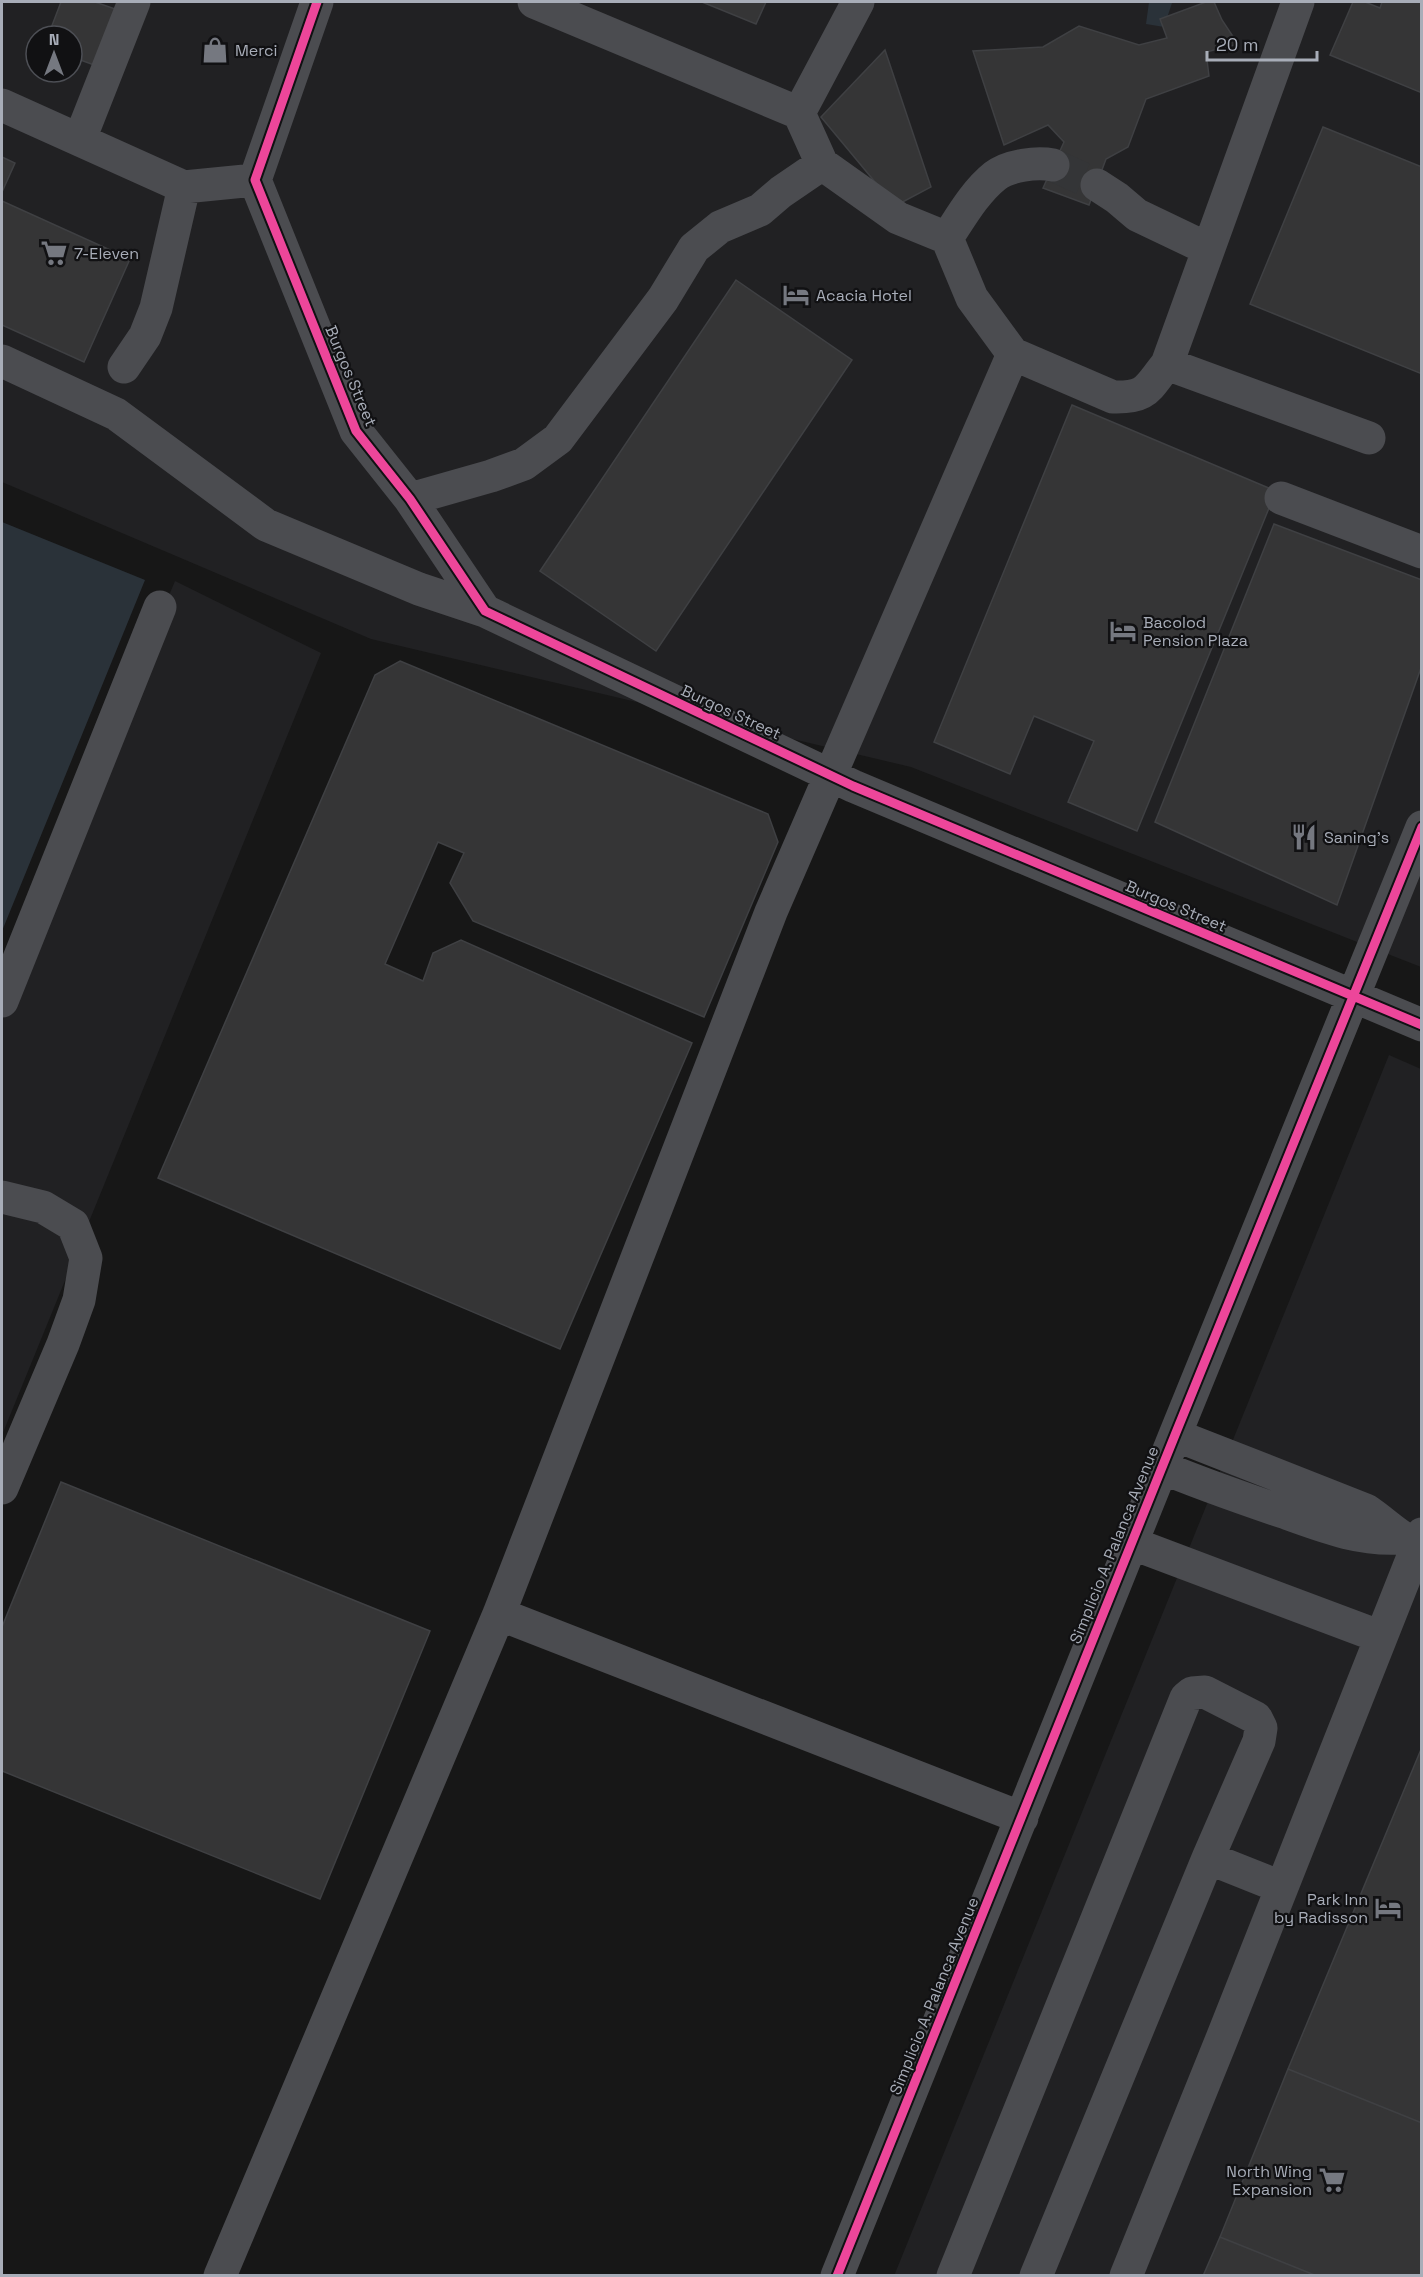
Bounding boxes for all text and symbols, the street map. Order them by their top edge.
north arrow [24,24,84,84]
scale bar [1207,24,1316,62]
text: N [49,29,59,50]
text: 20 m [1216,33,1259,56]
shop icon: Merci [200,35,230,65]
place label: Merci [235,40,278,61]
supermarket icon: 7-Eleven [39,238,69,268]
place label: 7-Eleven [74,243,139,264]
hotel icon: Acacia Hotel [781,280,811,310]
place label: Acacia Hotel [816,285,912,306]
street label: Burgos Street [320,322,382,430]
place label: Bacolod Pension Plaza [1143,612,1248,651]
hotel icon: Bacolod Pension Plaza [1108,616,1138,646]
street label: Burgos Street [678,680,784,744]
restaurant icon: Saning's [1289,822,1319,852]
place label: Saning's [1324,827,1389,848]
street label: Burgos Street [1122,875,1230,937]
street label: Simplicio A. Palanca Avenue [1065,1443,1163,1647]
place label: Park Inn by Radisson [1274,1889,1368,1928]
hotel icon: Park Inn by Radisson [1373,1893,1403,1923]
street label: Simplicio A. Palanca Avenue [885,1894,983,2098]
place label: North Wing Expansion [1226,2161,1312,2200]
supermarket icon: North Wing Expansion [1317,2165,1347,2195]

